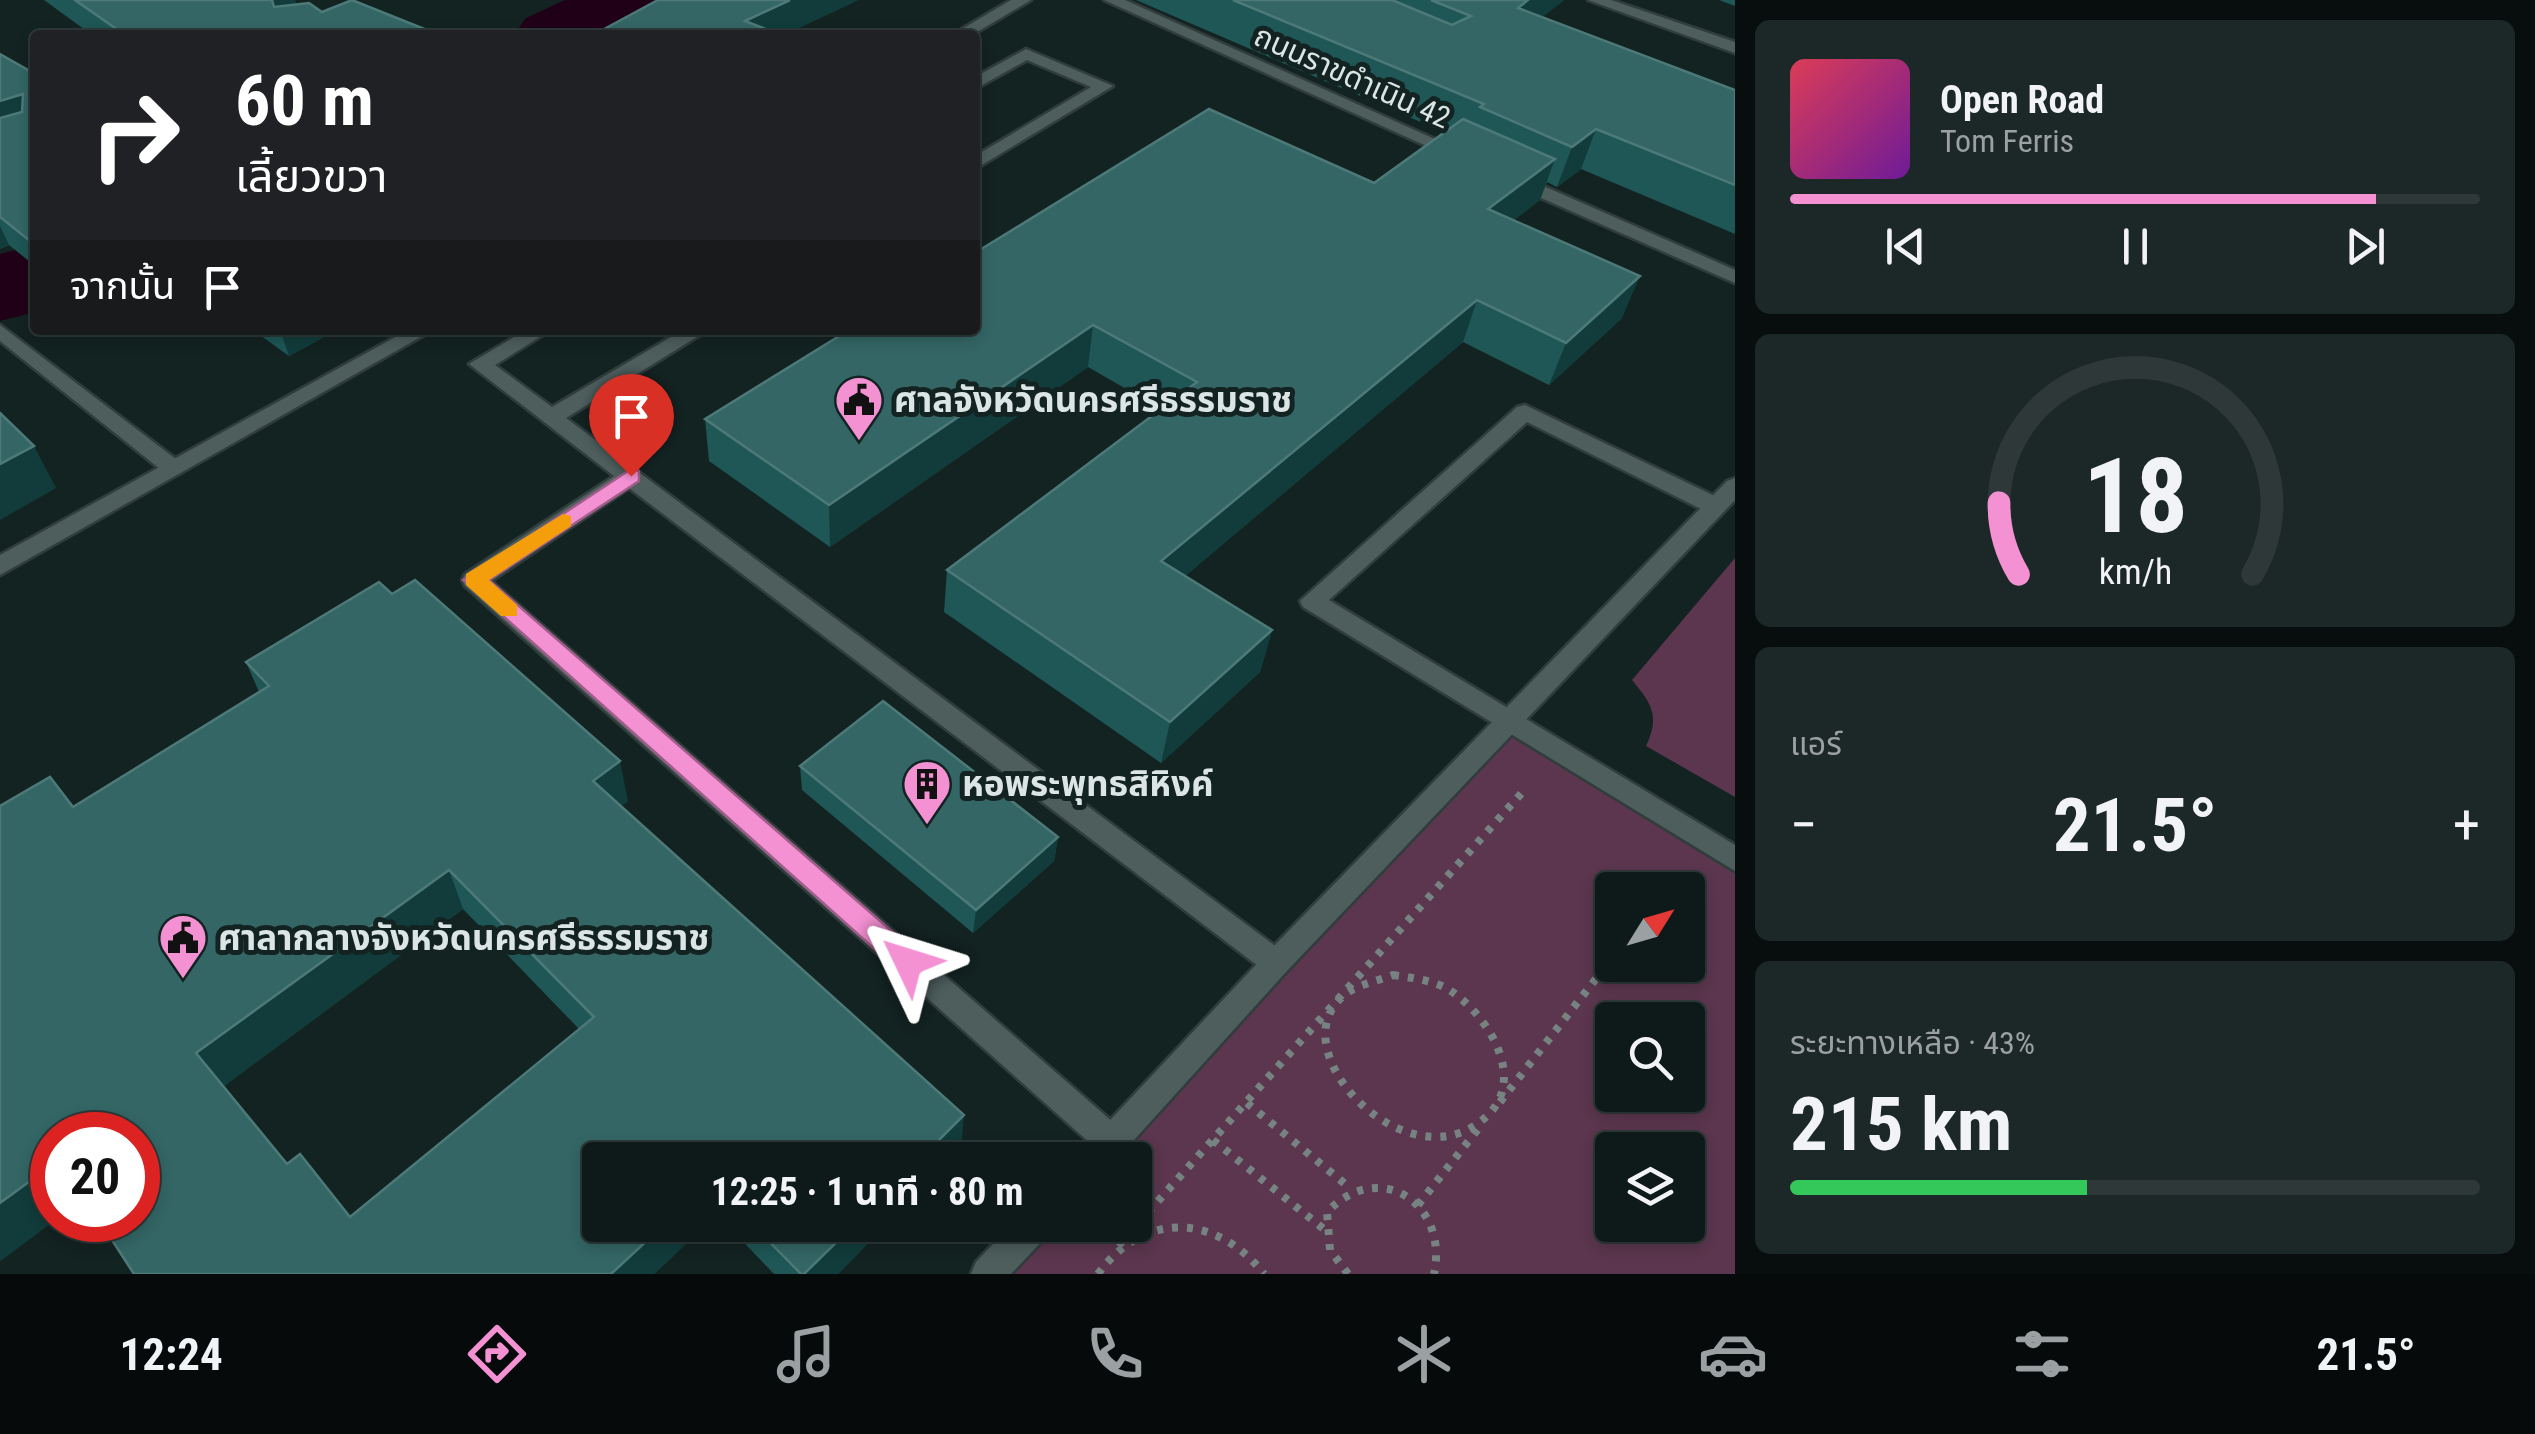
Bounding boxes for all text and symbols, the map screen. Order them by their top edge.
street label: ถนนราขดำเนิน 42 [1249,18,1456,135]
text: 60 m [235,60,374,142]
icon: right [70,70,200,200]
text: Open Road [1940,78,2104,122]
text: Tom Ferris [1940,122,2074,160]
text: เลี้ยวขวา [235,150,387,203]
icon: previous [1878,219,1933,274]
icon: pause [2108,219,2163,274]
icon: next [2338,219,2393,274]
icon: arrive [195,260,250,315]
text: จากนั้น [70,264,175,308]
pin [589,374,674,477]
public building icon: ศาลจังหวัดนครศรีธรรมราช [833,374,885,442]
place label: ศาลจังหวัดนครศรีธรรมราช [894,380,1292,421]
icon: arrive [604,389,659,444]
text: 18 [2082,436,2188,557]
text: km/h [2098,551,2172,593]
text: แอร์ [1790,725,1842,763]
building icon: หอพระพุทธสิหิงค์ [901,758,953,826]
place label: หอพระพุทธสิหิงค์ [962,764,1214,805]
text: 21.5° [2053,781,2217,869]
text: − [1790,793,1818,857]
text: + [2453,793,2480,857]
north arrow [1595,872,1705,982]
map controls [1595,872,1705,1242]
position arrow [856,910,960,1014]
public building icon: ศาลากลางจังหวัดนครศรีธรรมราช [157,912,209,980]
place label: ศาลากลางจังหวัดนครศรีธรรมราช [218,918,709,959]
button: search [1595,1002,1705,1112]
text: ระยะทางเหลือ · 43% [1790,1024,2035,1062]
text: 215 km [1790,1080,2012,1168]
speed limit sign: 20 [30,1112,160,1242]
button: layers [1595,1132,1705,1242]
text: 12:25 · 1 นาที · 80 m [711,1170,1023,1214]
icon: directions [462,1319,532,1389]
icon: music [771,1319,841,1389]
icon: phone [1080,1319,1150,1389]
icon: climate [1389,1319,1459,1389]
icon: car [1698,1319,1768,1389]
icon: filters [2007,1319,2077,1389]
text: 12:24 [120,1328,223,1381]
text: 21.5° [2317,1328,2415,1381]

